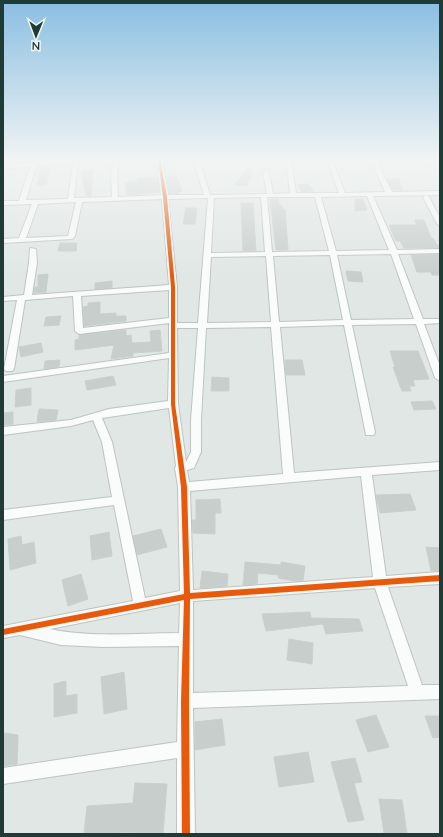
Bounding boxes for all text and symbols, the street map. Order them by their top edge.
north arrow [16,16,56,56]
text: N [31,40,40,53]

